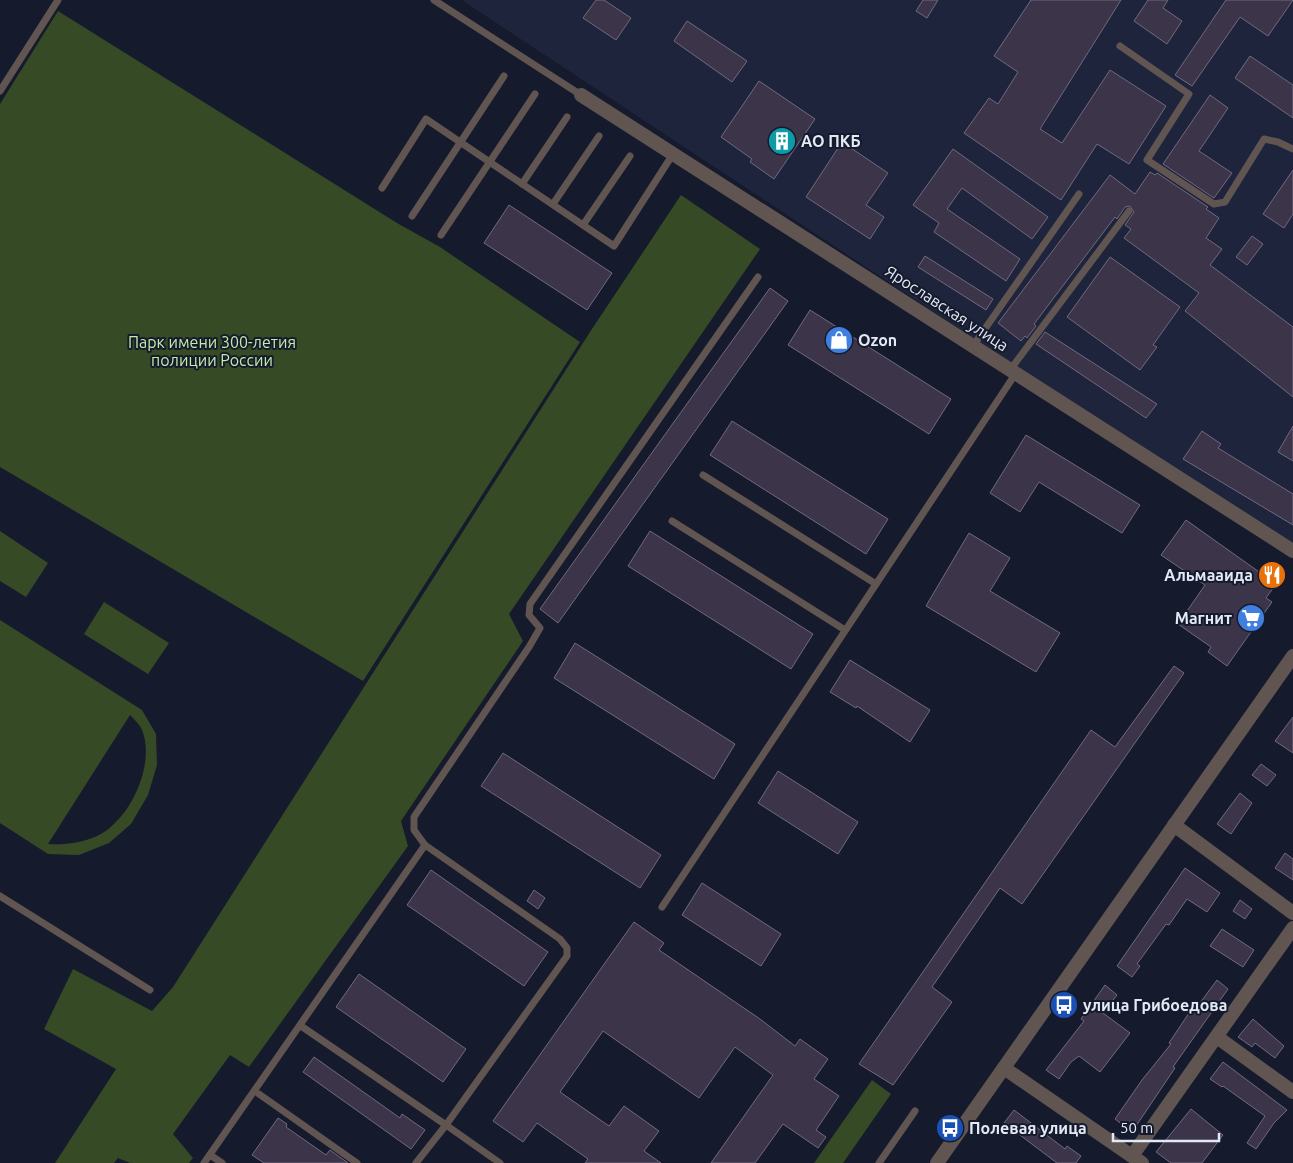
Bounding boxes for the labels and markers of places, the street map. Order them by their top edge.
building icon: АО ПКБ [767,126,797,156]
place label: АО ПКБ [801,132,861,150]
shop icon: Ozon [824,325,854,355]
place label: Ozon [858,331,897,349]
restaurant icon: Альмааида [1257,560,1287,590]
place label: Альмааида [1164,566,1253,584]
supermarket icon: Магнит [1236,603,1266,633]
place label: Магнит [1175,609,1232,627]
bus stop icon: улица Грибоедова [1049,990,1079,1020]
place label: улица Грибоедова [1083,996,1227,1014]
bus stop icon: Полевая улица [935,1113,965,1143]
place label: Полевая улица [969,1119,1087,1137]

